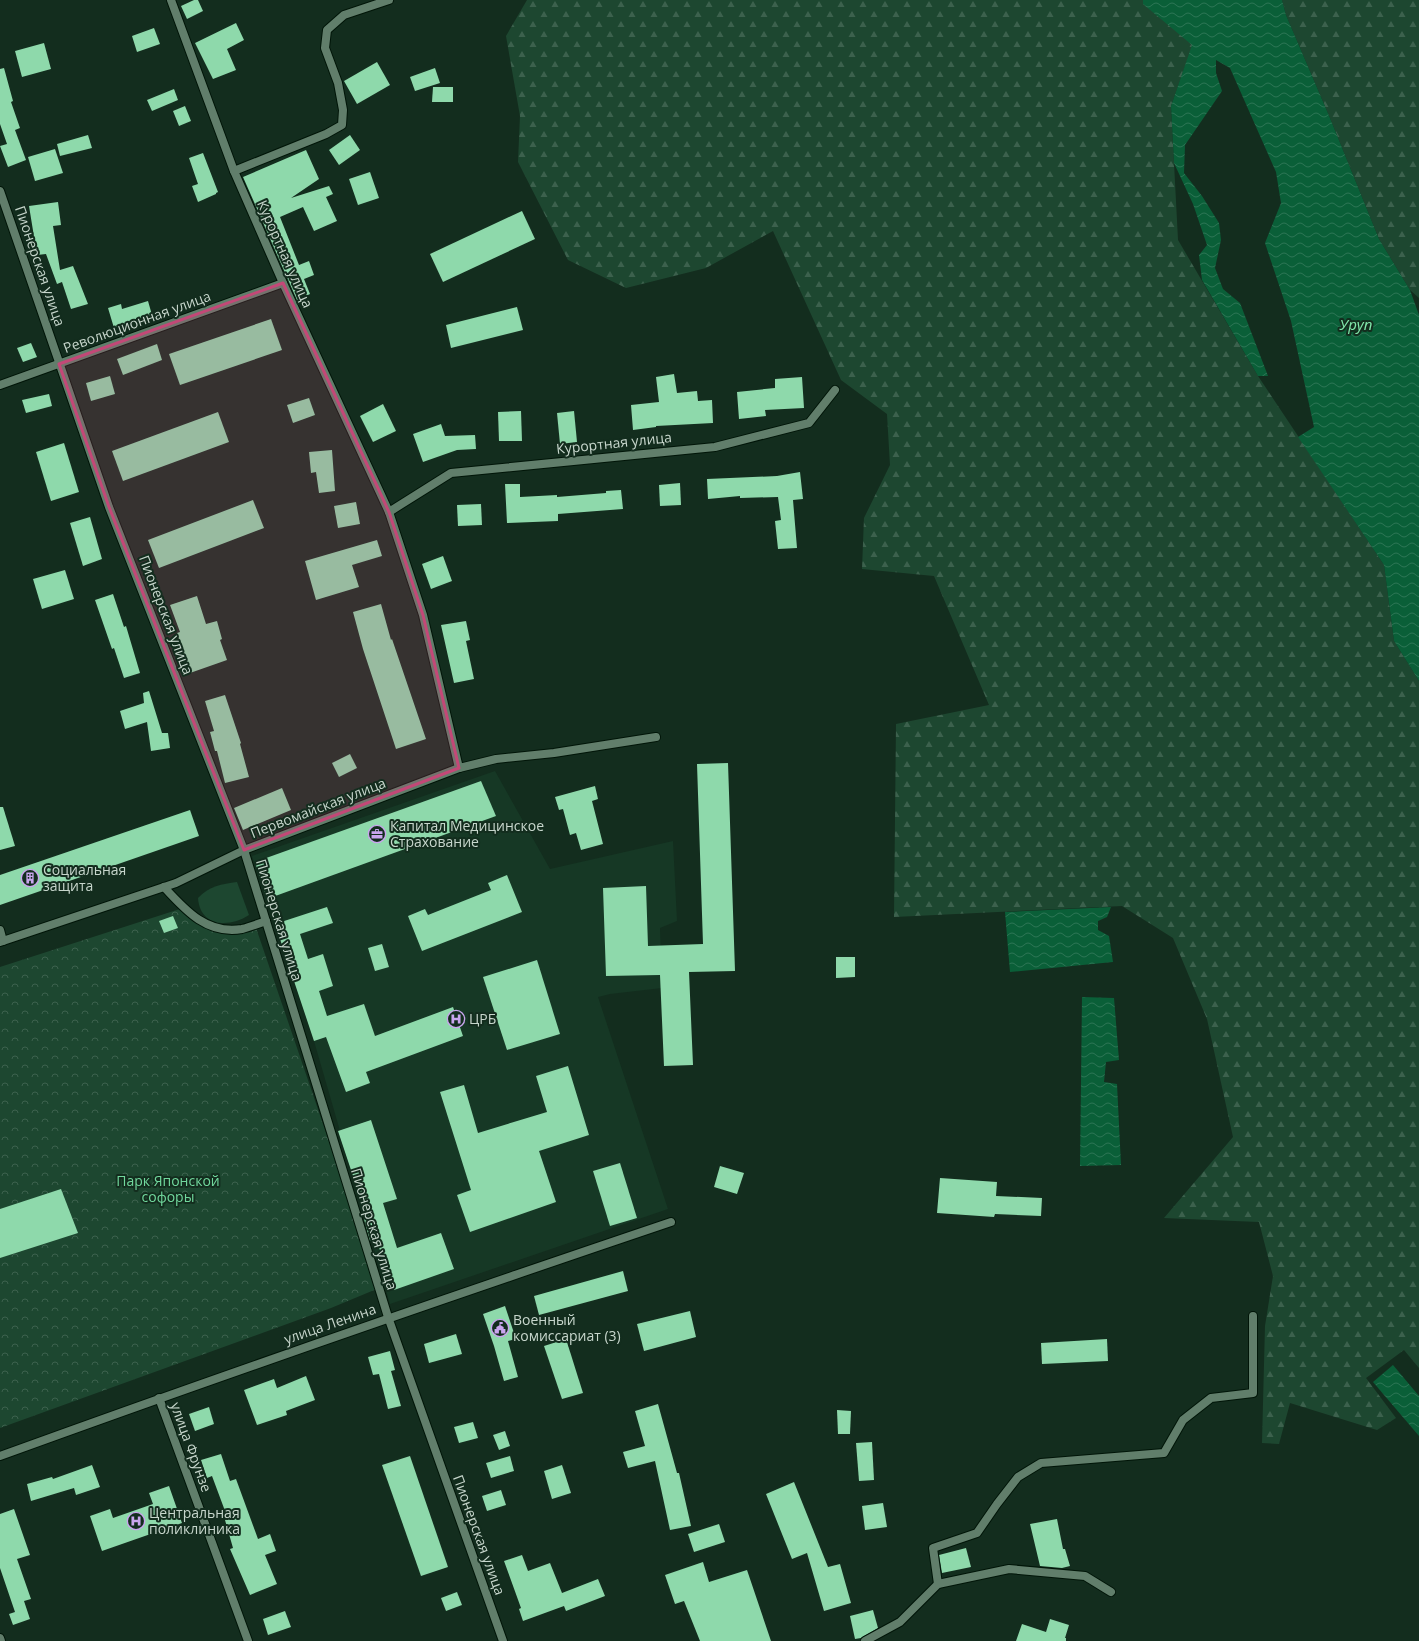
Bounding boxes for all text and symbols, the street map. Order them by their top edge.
street label: Курортная улица [253,197,318,311]
street label: Пионерская улица [11,203,70,329]
street label: Революционная улица [60,286,213,357]
water label: Уруп [1339,314,1372,334]
street label: Курортная улица [555,427,673,458]
street label: Пионерская улица [135,552,198,677]
street label: Первомайская улица [247,773,388,842]
place label: Капитал Медицинское Страхование [390,816,544,851]
office icon: Капитал Медицинское Страхование [367,824,387,844]
street label: Пионерская улица [252,857,307,983]
place label: Социальная защита [43,860,126,895]
building icon: Социальная защита [20,868,40,888]
hospital icon: ЦРБ [446,1009,466,1029]
place label: ЦРБ [469,1009,496,1028]
street label: Пионерская улица [347,1166,402,1292]
park label: Парк Японской софоры [116,1171,220,1206]
street label: улица Ленина [281,1299,378,1348]
place label: Военный комиссариат (3) [513,1310,621,1345]
public building icon: Военный комиссариат (3) [490,1318,510,1338]
street label: улица Фрунзе [166,1399,217,1495]
street label: Пионерская улица [449,1472,510,1597]
place label: Центральная поликлиника [149,1503,240,1538]
hospital icon: Центральная поликлиника [126,1511,146,1531]

